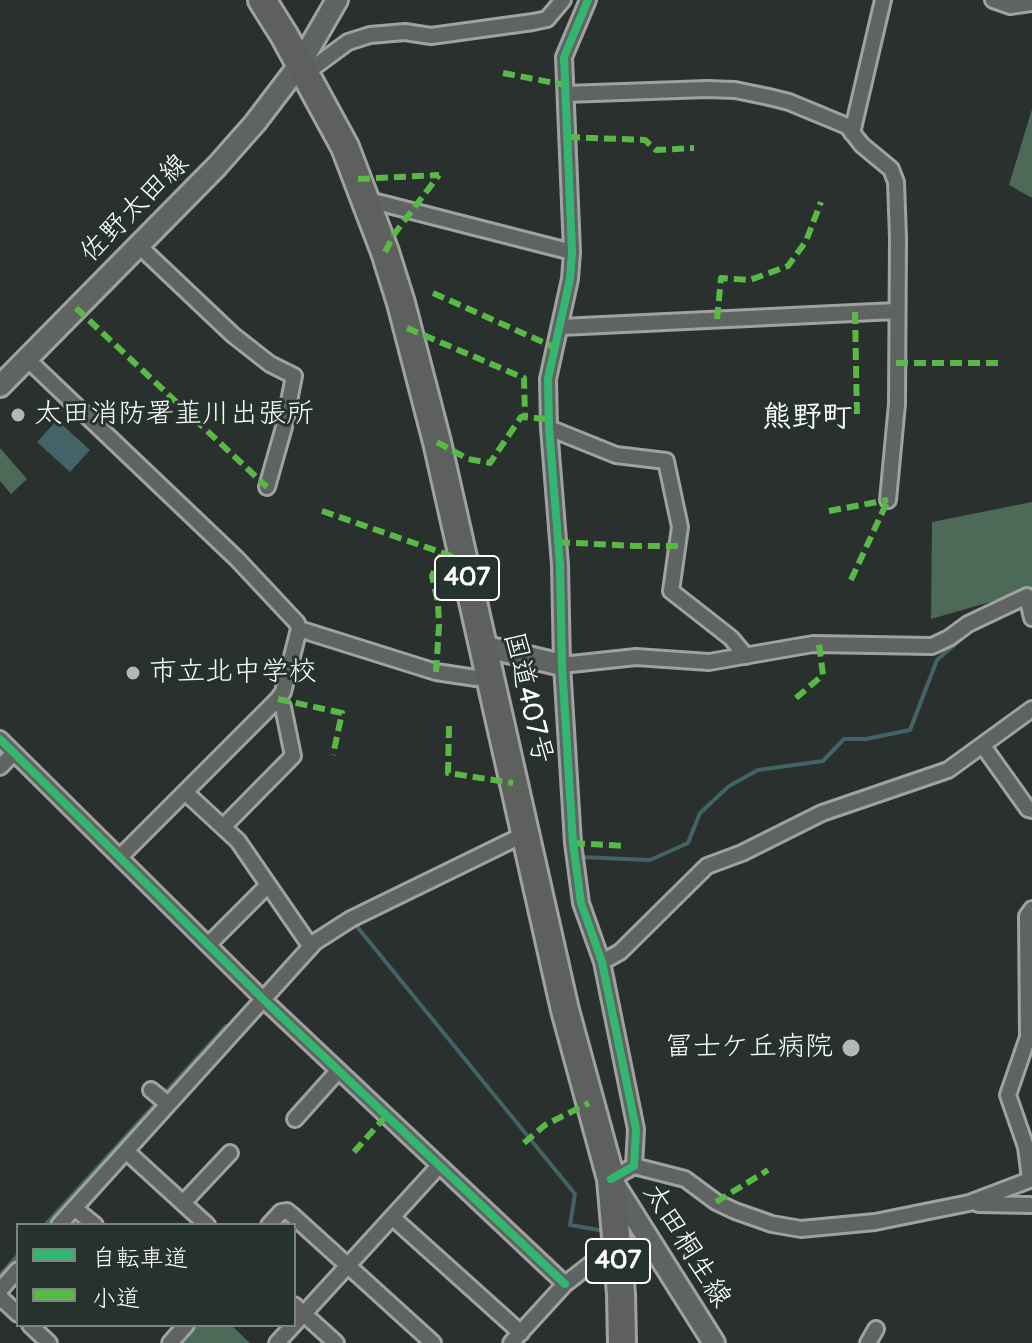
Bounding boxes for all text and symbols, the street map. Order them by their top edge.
street label: 佐野太田線 [74,148,196,270]
place label: 太田消防署韮川出張所 [34,398,314,432]
district label: 熊野町 [762,400,852,436]
marker: 太田消防署韮川出張所 [9,406,27,424]
road number: 407 [435,556,499,600]
street label: 国道407号 [496,629,558,767]
place label: 市立北中学校 [149,656,317,690]
marker: 市立北中学校 [124,664,142,682]
place label: 冨士ケ丘病院 [665,1031,833,1065]
marker: 冨士ケ丘病院 [840,1037,862,1059]
street label: 太田桐生線 [635,1178,737,1314]
legend [16,1223,296,1327]
road number: 407 [586,1239,650,1283]
text: 自転車道 [92,1244,188,1273]
text: 小道 [92,1284,140,1313]

